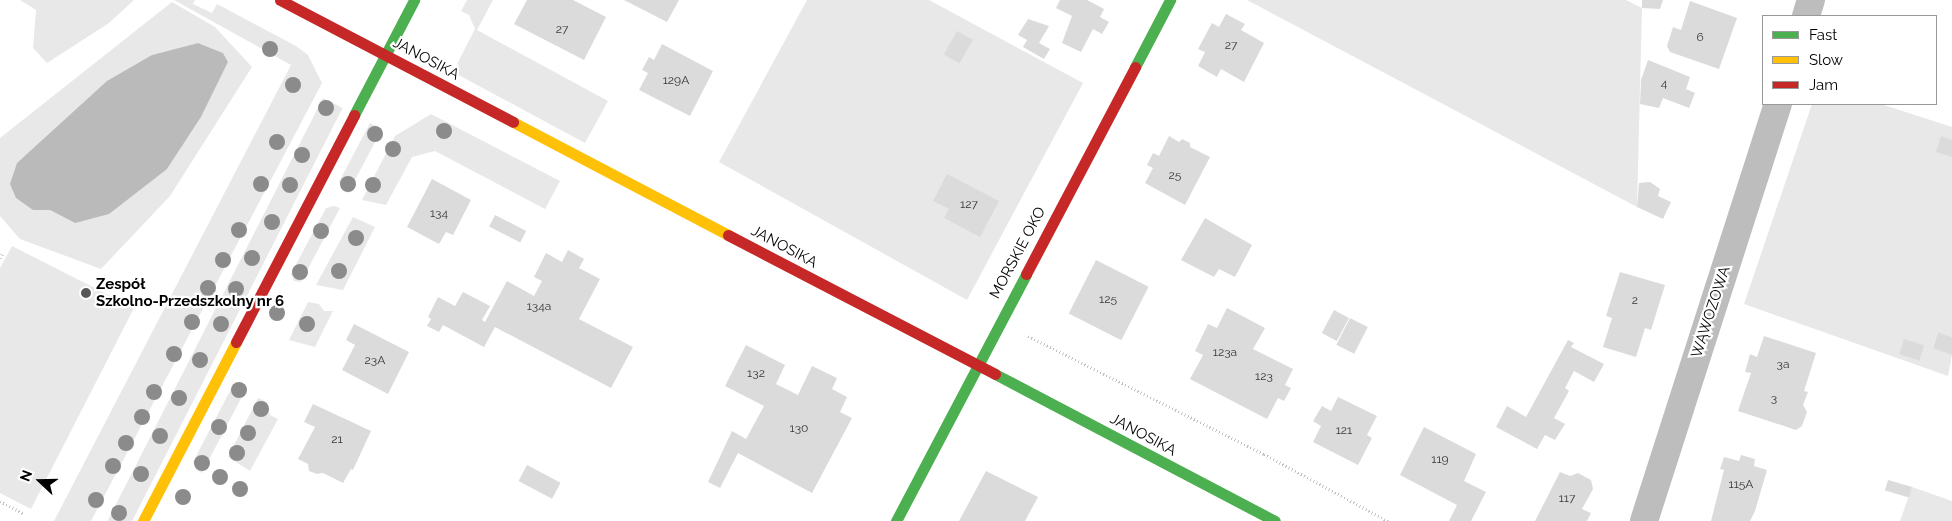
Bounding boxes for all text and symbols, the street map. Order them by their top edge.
legend [1762,15,1937,105]
house number: 27 [556,23,568,37]
text: Fast [1809,26,1837,44]
house number: 6 [1696,31,1704,45]
street label: JANOSIKA [390,34,462,84]
house number: 27 [1225,39,1237,53]
text: Slow [1809,51,1843,69]
house number: 129A [663,74,689,88]
text: Jam [1809,76,1838,94]
house number: 4 [1661,77,1667,91]
house number: 25 [1169,169,1181,183]
house number: 127 [960,198,978,212]
street label: MORSKIE OKO [986,204,1050,302]
house number: 134 [430,207,448,221]
street label: JANOSIKA [748,222,820,272]
street label: WĄWOZOWA [1688,264,1734,360]
place label: Zespół Szkolno-Przedszkolny nr 6 [96,275,285,310]
marker: Zespół Szkolno-Przedszkolny nr 6 [80,287,92,299]
house number: 125 [1099,293,1117,307]
house number: 2 [1632,294,1638,308]
house number: 134a [527,300,551,314]
house number: 123a [1213,346,1237,360]
house number: 23A [365,354,385,368]
house number: 3a [1777,358,1789,372]
house number: 132 [747,367,765,381]
house number: 123 [1255,370,1273,384]
house number: 3 [1771,392,1777,406]
street label: JANOSIKA [1107,410,1179,460]
house number: 130 [790,422,808,436]
house number: 121 [1336,424,1352,438]
house number: 21 [331,433,343,447]
house number: 119 [1431,453,1449,467]
north arrow [15,456,65,506]
text: N [17,468,35,483]
house number: 115A [1729,478,1753,492]
house number: 117 [1559,492,1575,506]

